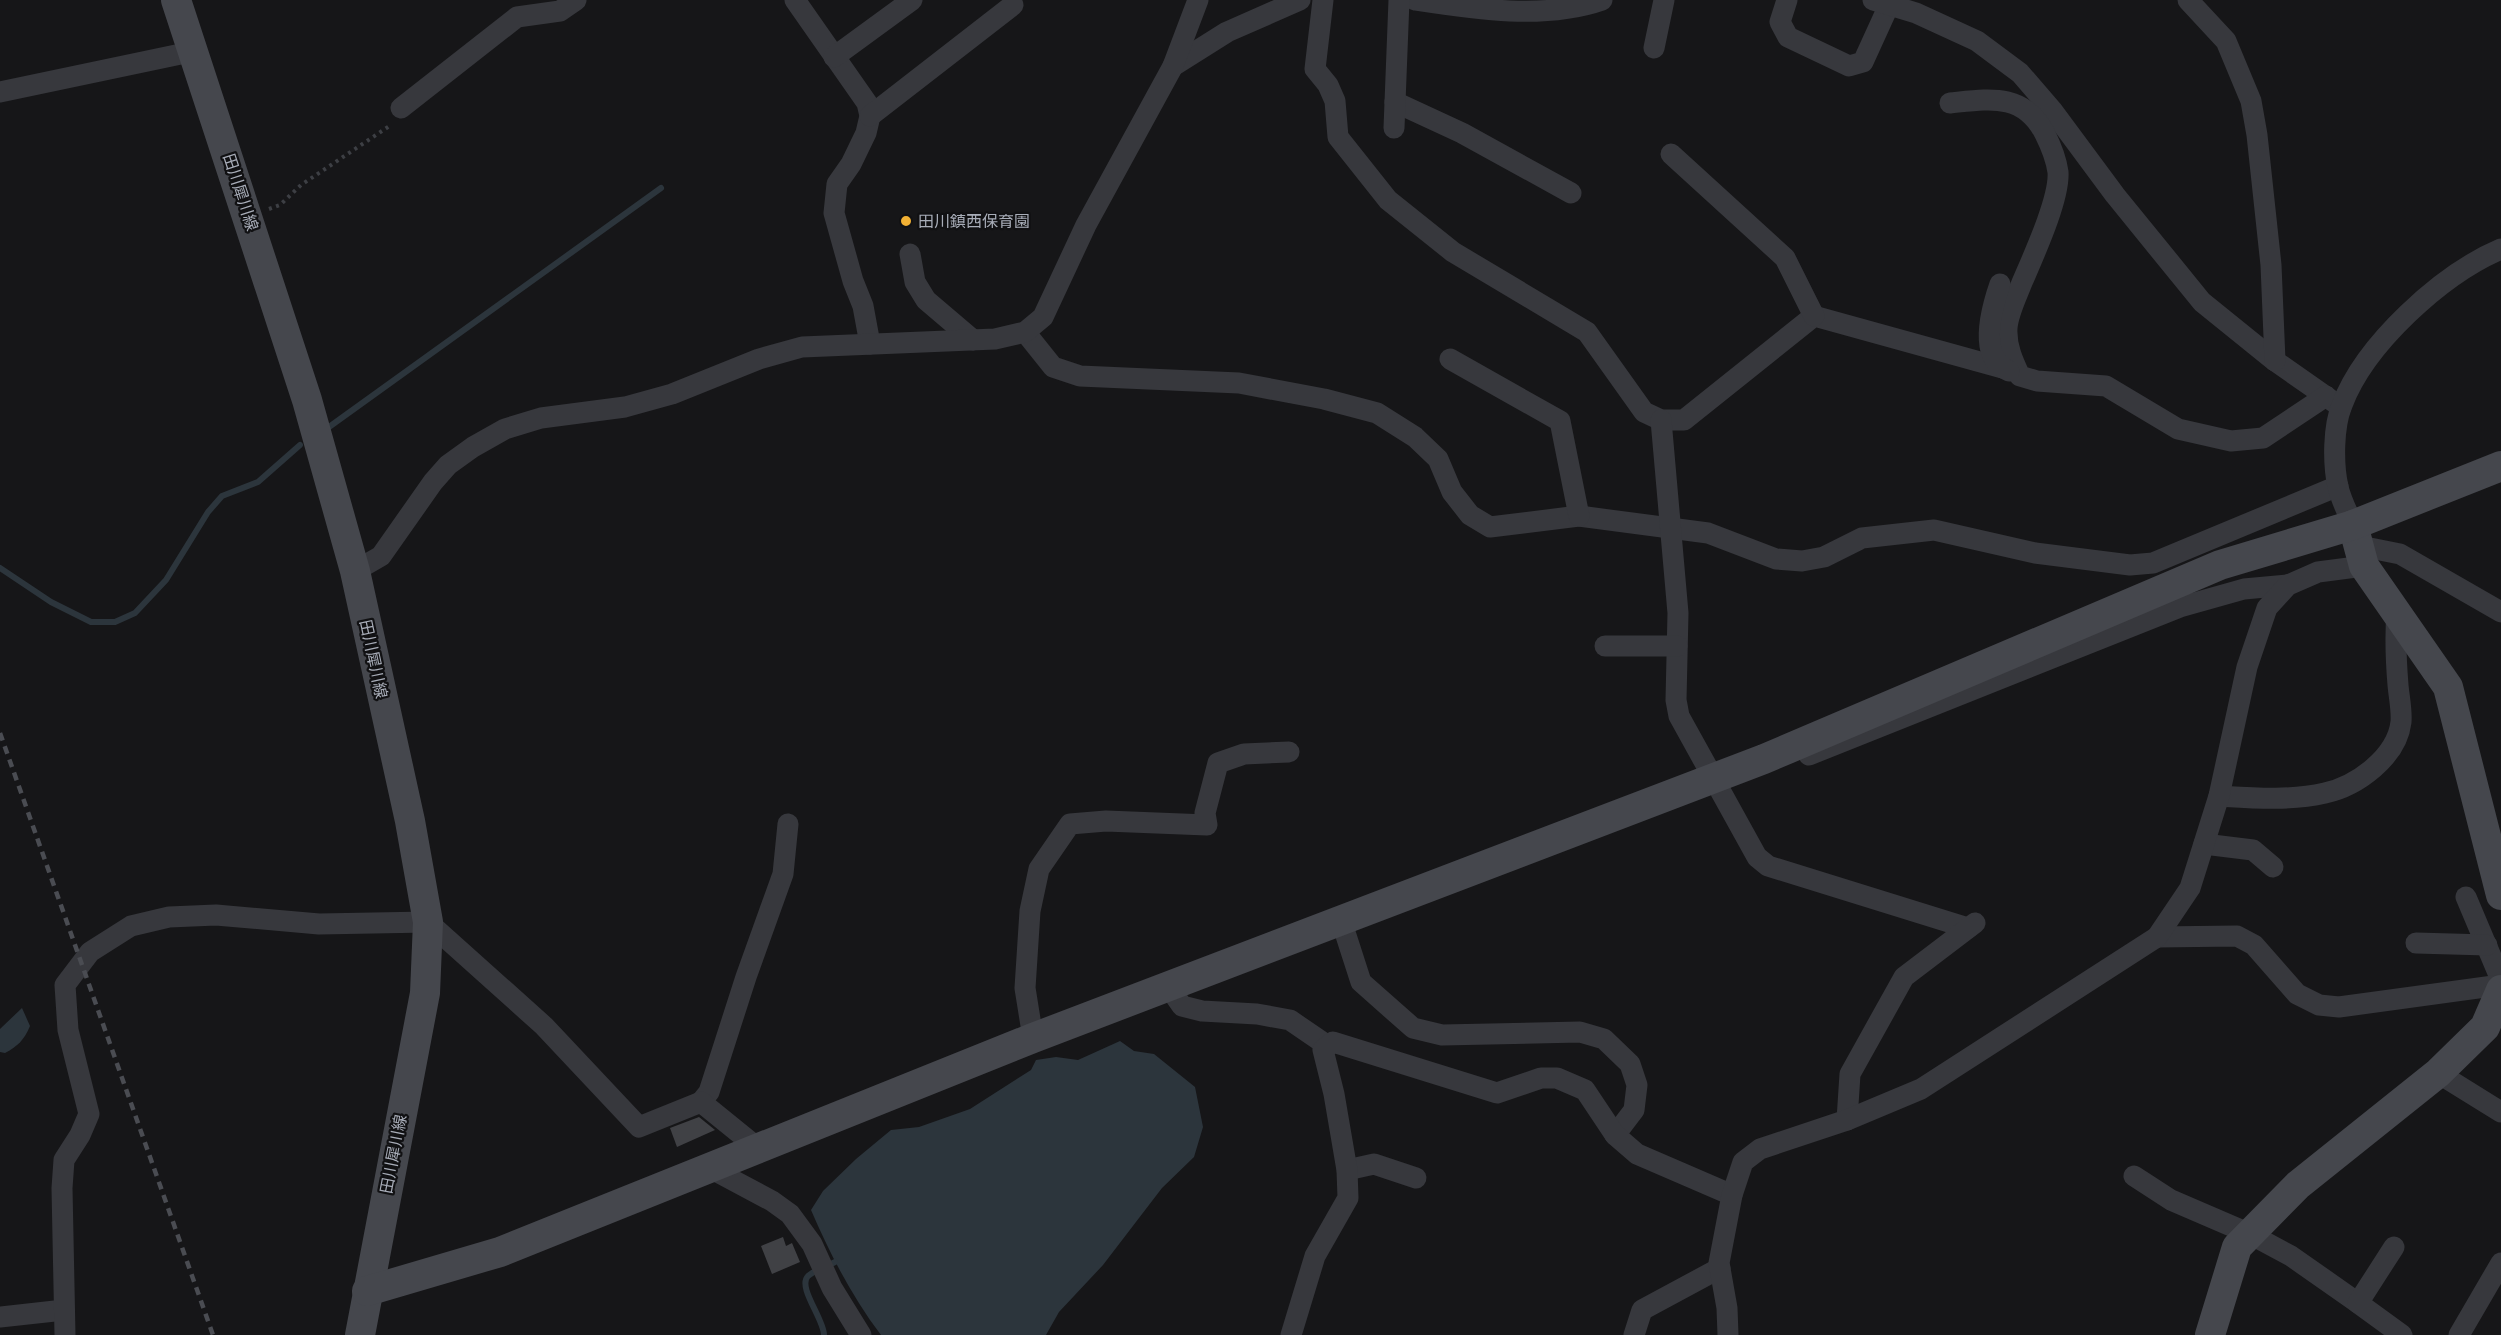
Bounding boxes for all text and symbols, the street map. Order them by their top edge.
street label: 田川犀川線 [219,151,262,233]
place label: 田川鎮西保育園 [918,212,1030,231]
marker: 田川鎮西保育園 [899,214,913,228]
street label: 田川犀川線 [356,618,391,700]
street label: 田川犀川線 [377,1113,410,1195]

